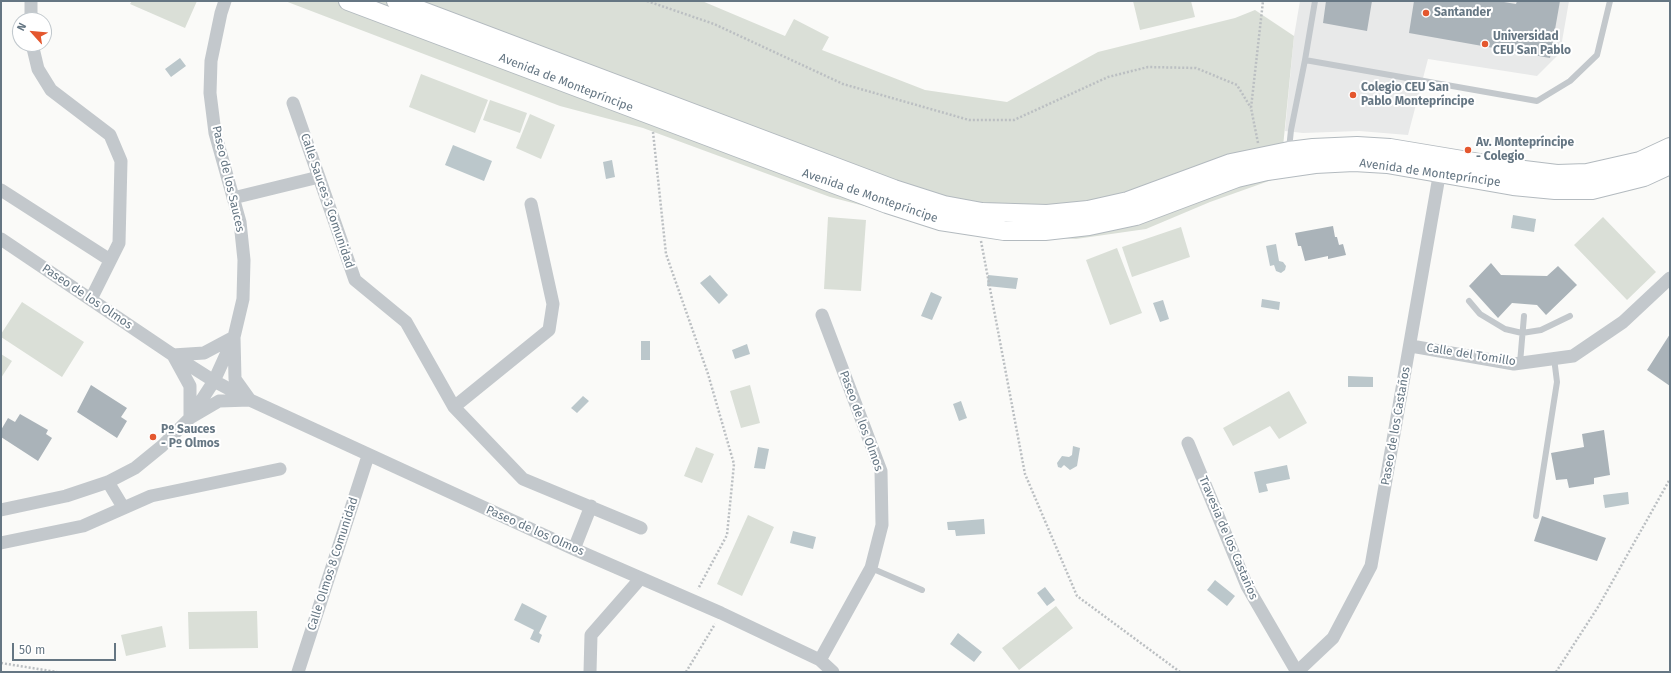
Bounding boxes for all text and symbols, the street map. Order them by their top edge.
place label: Santander [1434,6,1491,20]
marker: Santander [1421,8,1431,18]
north arrow [12,12,52,52]
text: N [14,21,29,33]
place label: Universidad CEU San Pablo [1493,30,1571,58]
marker: Universidad CEU San Pablo [1480,39,1490,49]
street label: Avenida de Montepríncipe [497,51,635,115]
place label: Colegio CEU San Pablo Montepríncipe [1361,81,1474,109]
marker: Colegio CEU San Pablo Montepríncipe [1348,90,1358,100]
street label: Paseo de los Sauces [209,124,247,234]
street label: Calle Sauces 3 Comunidad [297,132,357,270]
place label: Av. Montepríncipe - Colegio [1476,136,1574,164]
marker: Av. Montepríncipe - Colegio [1463,145,1473,155]
street label: Avenida de Montepríncipe [1358,156,1502,190]
street label: Avenida de Montepríncipe [800,166,940,226]
street label: Paseo de los Olmos [39,261,135,333]
street label: Calle del Tomillo [1425,341,1517,369]
street label: Paseo de los Castaños [1378,366,1414,486]
street label: Paseo de los Olmos [836,369,886,473]
place label: Pº Sauces - Pº Olmos [161,423,220,451]
marker: Pº Sauces - Pº Olmos [148,432,158,442]
street label: Travesía de los Castaños [1195,474,1261,602]
street label: Calle Olmos 8 Comunidad [305,495,361,633]
street label: Paseo de los Olmos [484,503,586,559]
scale bar [14,635,118,661]
text: 50 m [19,643,45,657]

